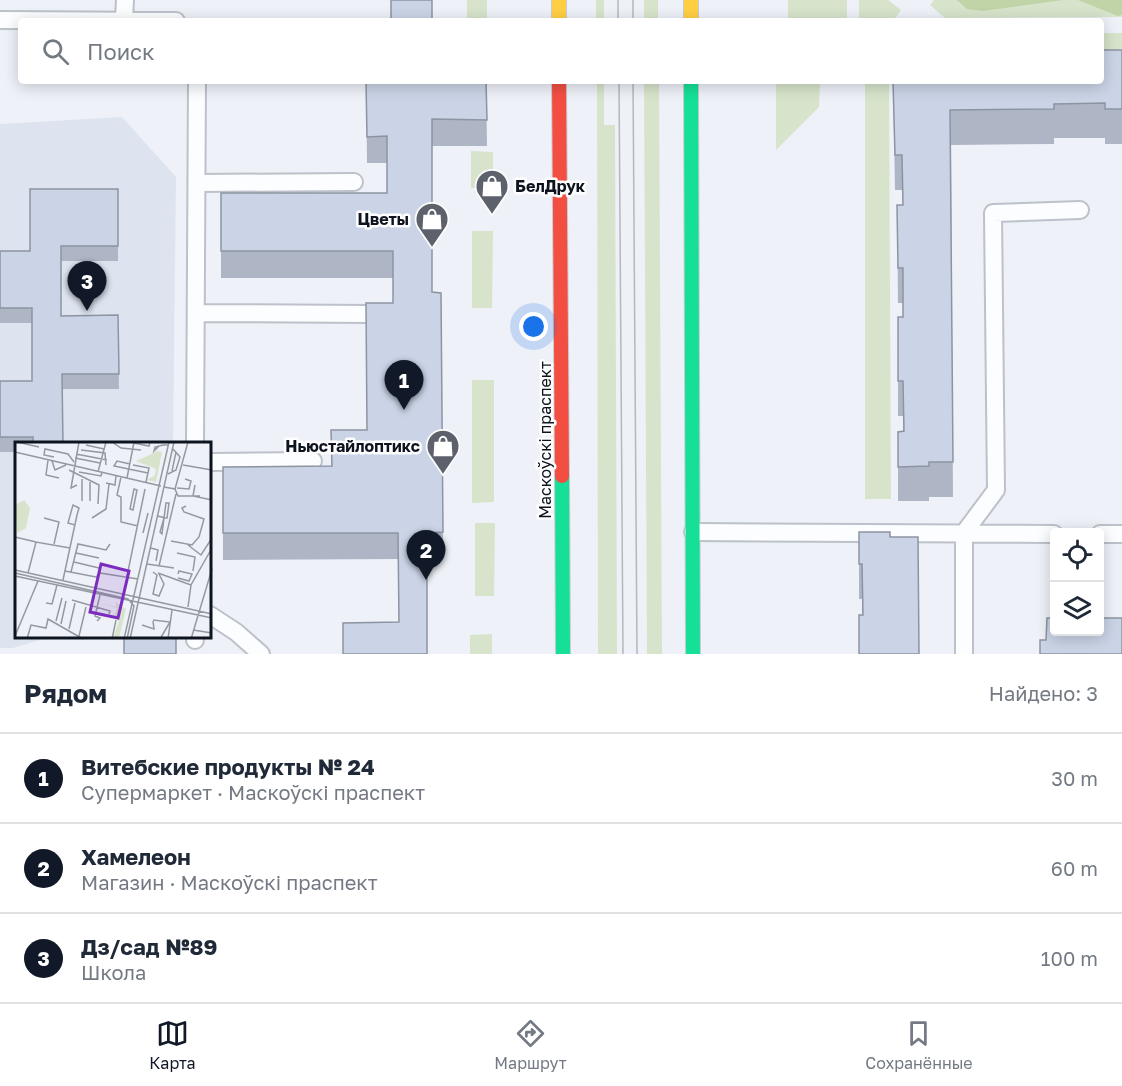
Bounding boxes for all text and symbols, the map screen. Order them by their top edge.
search box [18,18,1104,84]
icon: search [39,35,72,68]
text: Поиск [87,38,155,65]
shop icon: БелДрук [474,168,510,215]
place label: БелДрук [515,176,586,196]
shop icon: Цветы [414,201,450,248]
place label: Цветы [358,209,409,229]
pin: 3 [68,262,106,311]
your location [519,312,548,341]
pin: 1 [384,360,424,410]
street label: Маскоўскі праспект [535,361,555,519]
shop icon: Ньюстайлоптикс [425,428,461,475]
place label: Ньюстайлоптикс [285,436,420,456]
inset map [15,442,212,639]
map controls [1050,528,1104,636]
button: locate [1050,528,1104,582]
pin: 2 [406,530,446,580]
button: layers [1050,582,1104,636]
text: Рядом [24,678,107,709]
text: Найдено: 3 [989,681,1098,705]
text: Витебские продукты № 24 [81,753,375,780]
text: 1 [38,766,49,790]
text: 30 m [1051,766,1098,790]
text: Супермаркет · Маскоўскі праспект [81,780,425,804]
text: Хамелеон [81,843,191,870]
text: 2 [37,856,50,880]
text: 60 m [1051,856,1098,880]
text: Магазин · Маскоўскі праспект [81,870,378,894]
text: Дз/сад №89 [81,933,217,960]
text: 3 [37,946,50,970]
text: 100 m [1041,946,1098,970]
text: Школа [81,960,146,984]
tab: Карта [149,1017,196,1073]
tab: Маршрут [494,1017,567,1073]
tab: Сохранённые [865,1017,973,1073]

